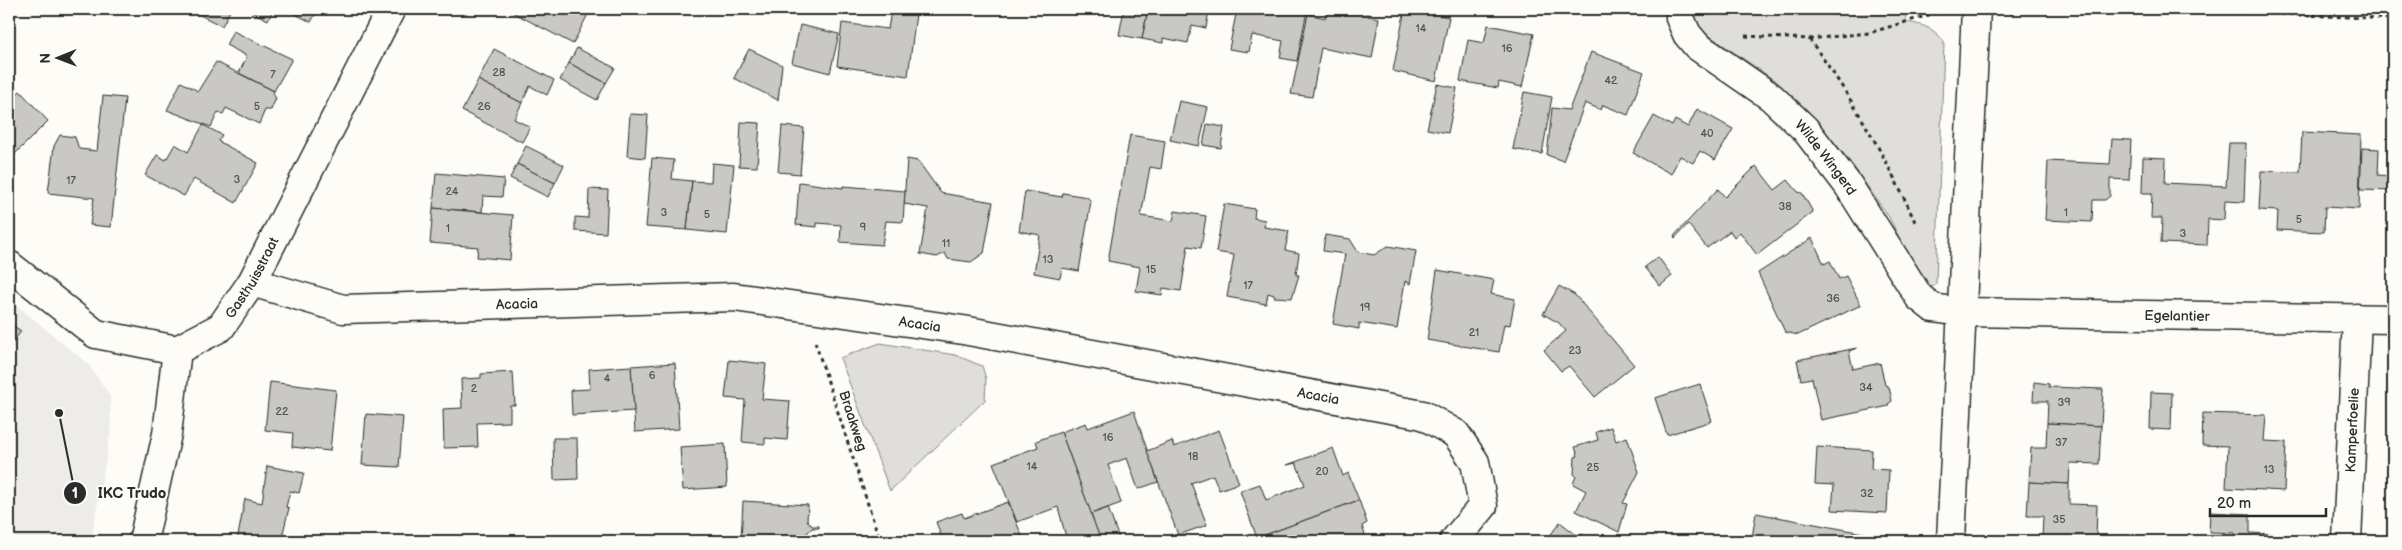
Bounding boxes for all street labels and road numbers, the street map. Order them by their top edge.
street label: Wilde Wingerd [1792,116,1861,198]
street label: Gasthuisstraat [221,233,282,321]
street label: Acacia [496,295,538,313]
street label: Egelantier [2144,306,2211,325]
street label: Acacia [898,312,942,335]
street label: Acacia [1296,383,1341,408]
street label: Kamperfoelie [2342,387,2362,473]
street label: Braakweg [835,389,871,453]

